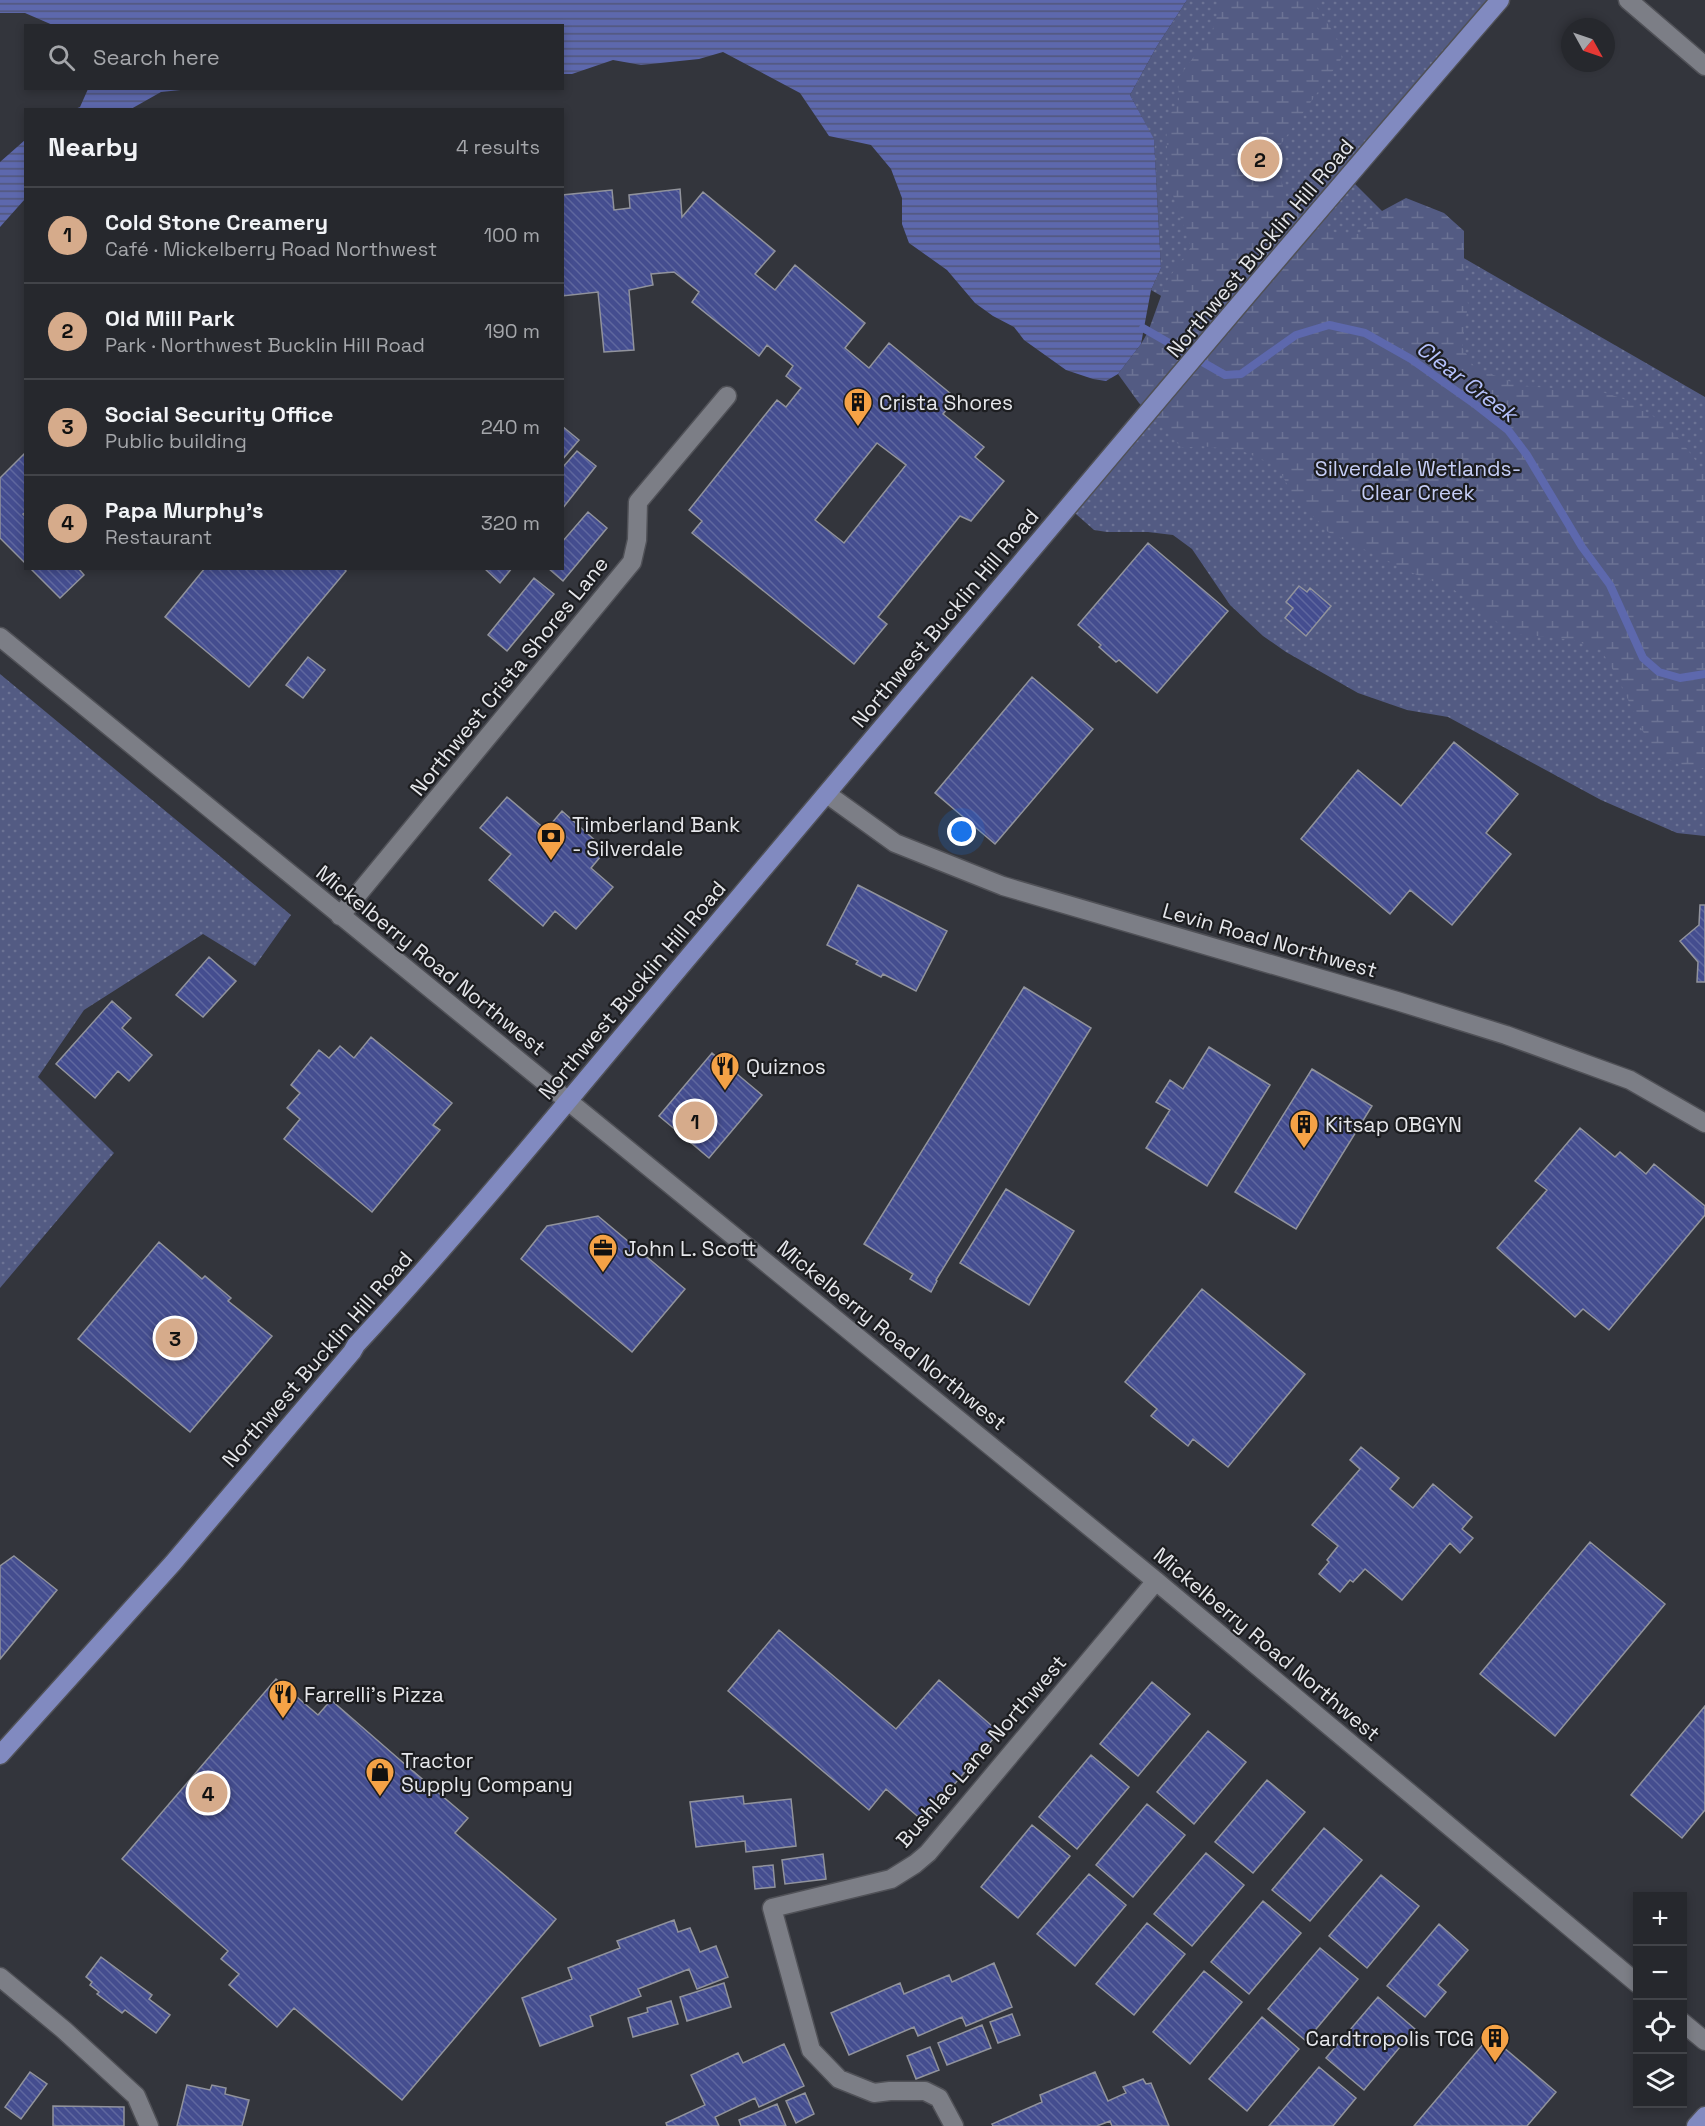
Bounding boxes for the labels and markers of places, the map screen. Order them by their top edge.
pin: 2 [1240,136,1280,182]
building icon: Crista Shores [842,386,874,428]
place label: Crista Shores [879,389,1013,416]
place label: Timberland Bank - Silverdale [572,811,740,862]
bank icon: Timberland Bank - Silverdale [535,820,567,862]
restaurant icon: Quiznos [709,1050,741,1092]
place label: Quiznos [746,1053,826,1080]
pin: 1 [676,1098,714,1144]
building icon: Kitsap OBGYN [1288,1108,1320,1150]
place label: Kitsap OBGYN [1325,1111,1462,1138]
office icon: John L. Scott [587,1232,619,1274]
place label: John L. Scott [624,1235,756,1262]
pin: 3 [156,1316,195,1360]
restaurant icon: Farrelli's Pizza [267,1678,299,1720]
place label: Farrelli's Pizza [304,1681,444,1708]
place label: Tractor Supply Company [401,1747,573,1798]
shop icon: Tractor Supply Company [364,1756,396,1798]
pin: 4 [188,1770,228,1816]
building icon: Cardtropolis TCG [1479,2022,1511,2064]
place label: Cardtropolis TCG [1305,2025,1474,2052]

